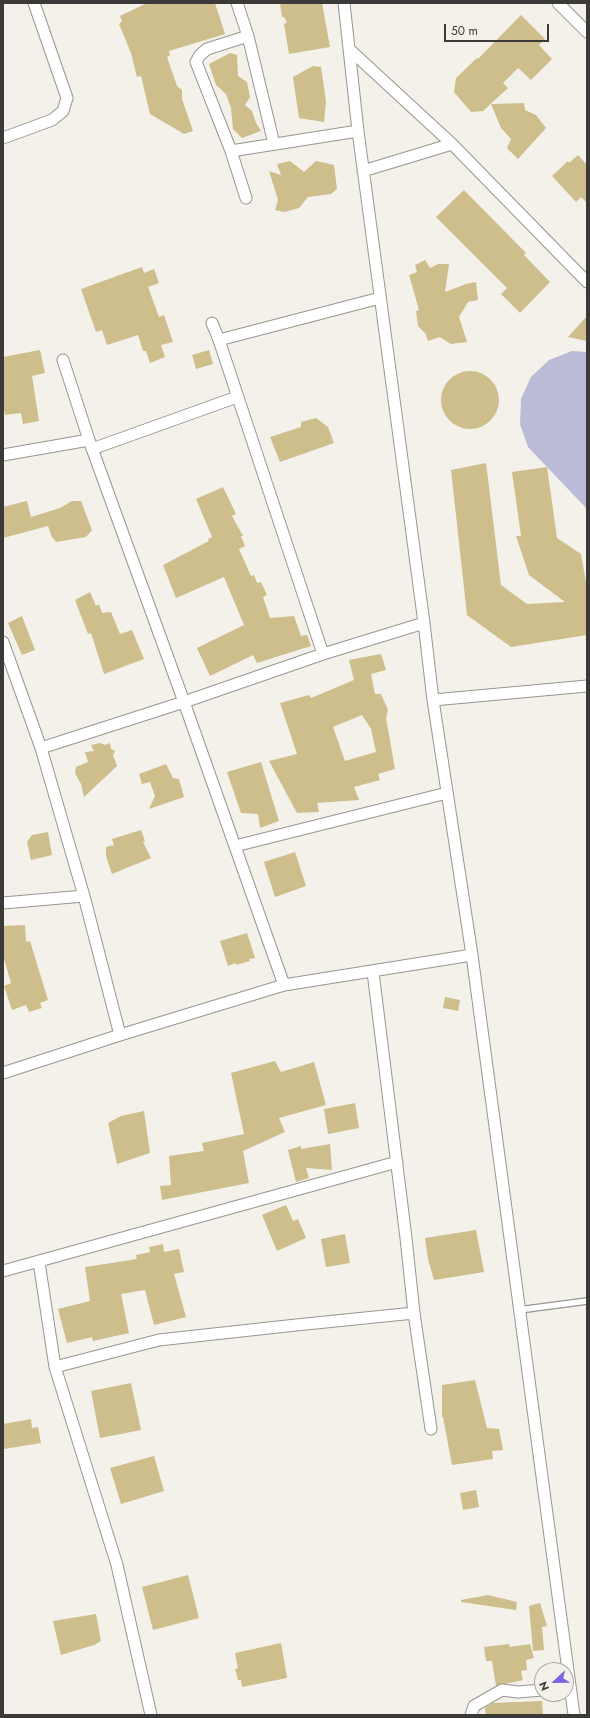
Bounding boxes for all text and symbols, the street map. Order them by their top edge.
scale bar [446,16,551,42]
text: 50 m [451,22,478,40]
north arrow [534,1662,574,1702]
text: N [535,1679,553,1693]

